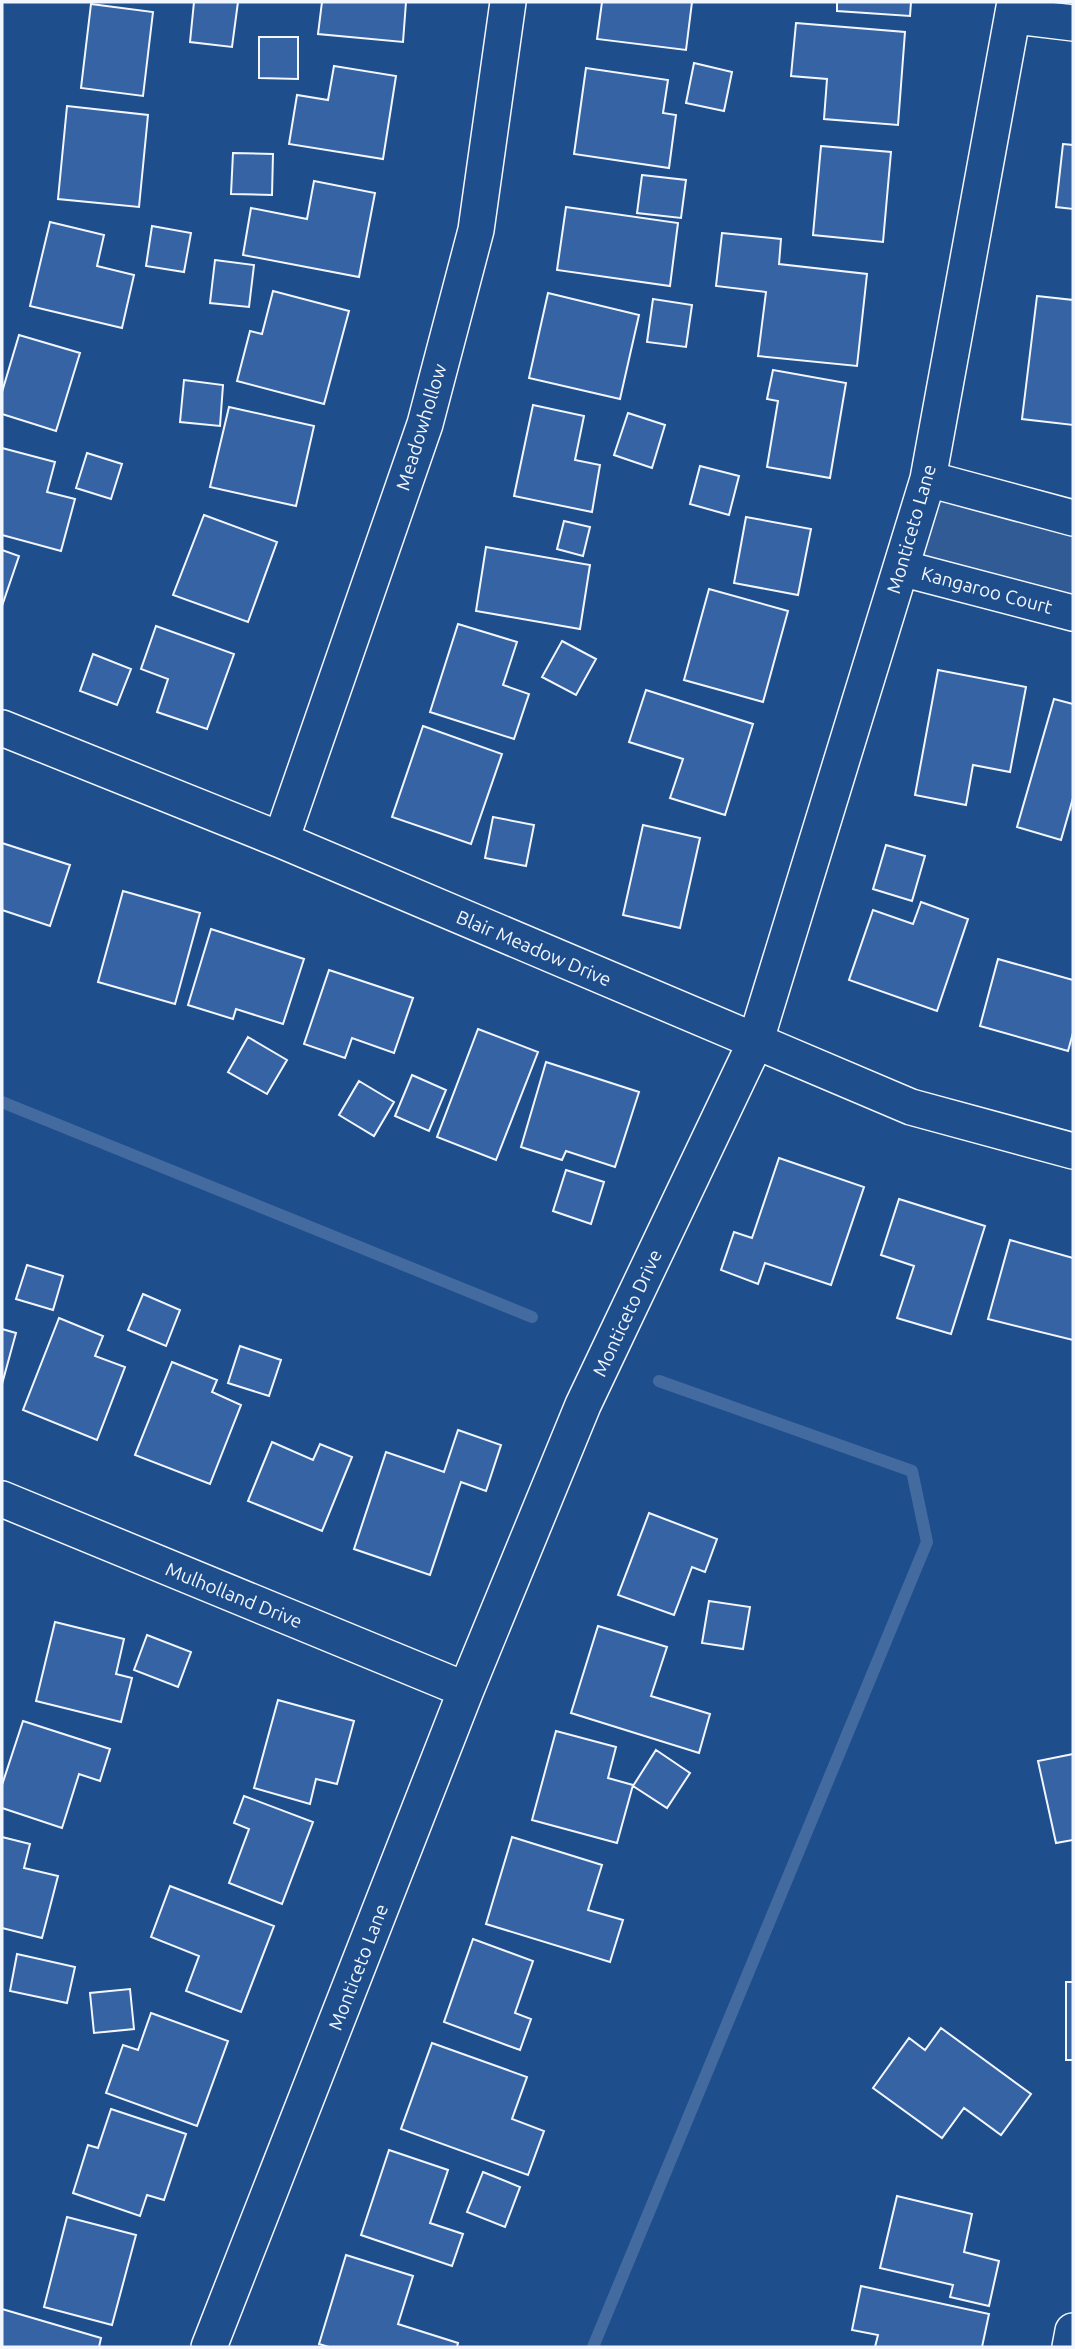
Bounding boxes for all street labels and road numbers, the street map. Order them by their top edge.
street label: Meadowhollow [391,361,451,493]
street label: Monticeto Lane [882,462,940,596]
street label: Kangaroo Court [919,562,1056,618]
street label: Blair Meadow Drive [453,905,615,991]
street label: Monticeto Drive [588,1246,666,1380]
street label: Mulholland Drive [163,1558,305,1632]
street label: Monticeto Lane [324,1901,392,2033]

